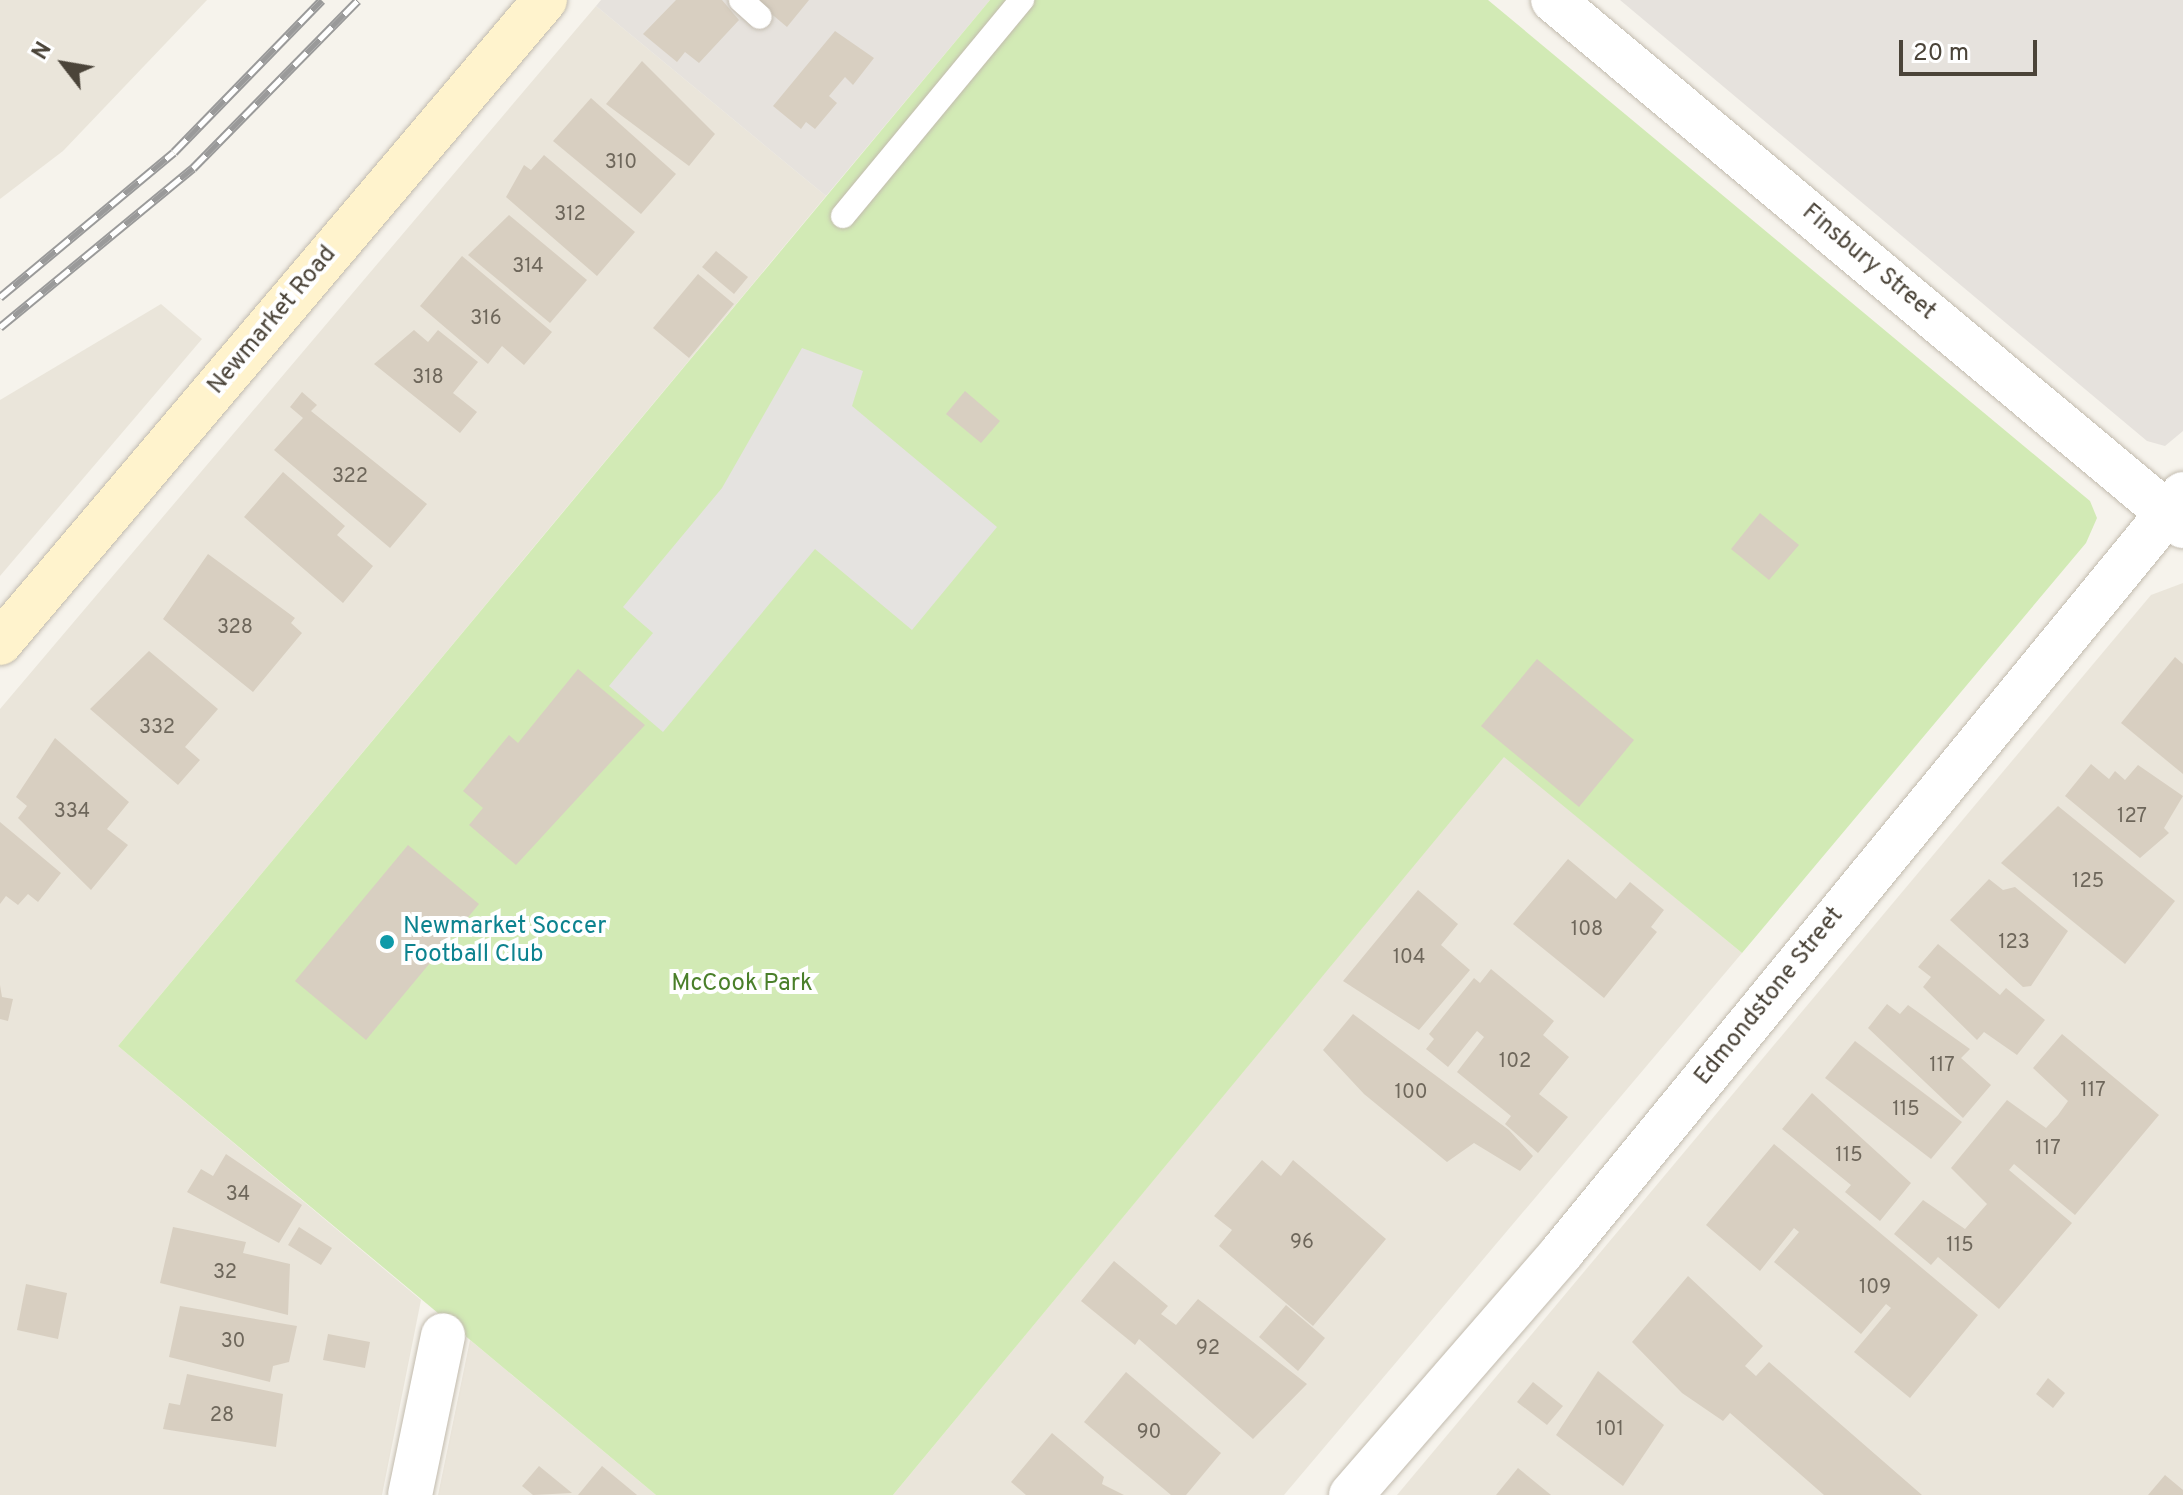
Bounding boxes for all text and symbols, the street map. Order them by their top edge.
north arrow [24,24,104,104]
scale bar [1903,24,2041,74]
text: N [27,38,59,65]
text: 20 m [1913,39,1969,69]
house number: 310 [605,151,637,175]
street label: Finsbury Street [1795,199,1941,327]
house number: 312 [554,203,586,227]
street label: Newmarket Road [203,241,343,401]
house number: 314 [512,255,544,279]
house number: 316 [470,307,502,331]
house number: 318 [412,366,444,390]
house number: 322 [332,465,368,489]
house number: 328 [217,616,253,640]
house number: 332 [139,716,175,740]
house number: 334 [54,800,90,824]
house number: 127 [2117,805,2147,829]
house number: 125 [2072,870,2104,894]
street label: Edmondstone Street [1690,902,1850,1092]
place label: Newmarket Soccer Football Club [403,914,606,970]
house number: 108 [1571,918,1603,942]
house number: 123 [1998,931,2030,955]
marker: Newmarket Soccer Football Club [378,933,396,951]
house number: 104 [1393,946,1425,970]
park label: McCook Park [671,971,813,999]
house number: 102 [1499,1050,1531,1074]
house number: 117 [1929,1054,1955,1078]
house number: 117 [2080,1079,2106,1103]
house number: 100 [1395,1081,1427,1105]
house number: 115 [1892,1098,1920,1122]
house number: 117 [2035,1137,2061,1161]
house number: 115 [1835,1144,1863,1168]
house number: 34 [226,1183,250,1207]
house number: 96 [1290,1231,1314,1255]
house number: 115 [1946,1234,1974,1258]
house number: 32 [213,1261,237,1285]
house number: 109 [1859,1276,1891,1300]
house number: 30 [221,1330,245,1354]
house number: 92 [1196,1337,1220,1361]
house number: 28 [210,1404,234,1428]
house number: 101 [1596,1418,1624,1442]
house number: 90 [1137,1421,1161,1445]

